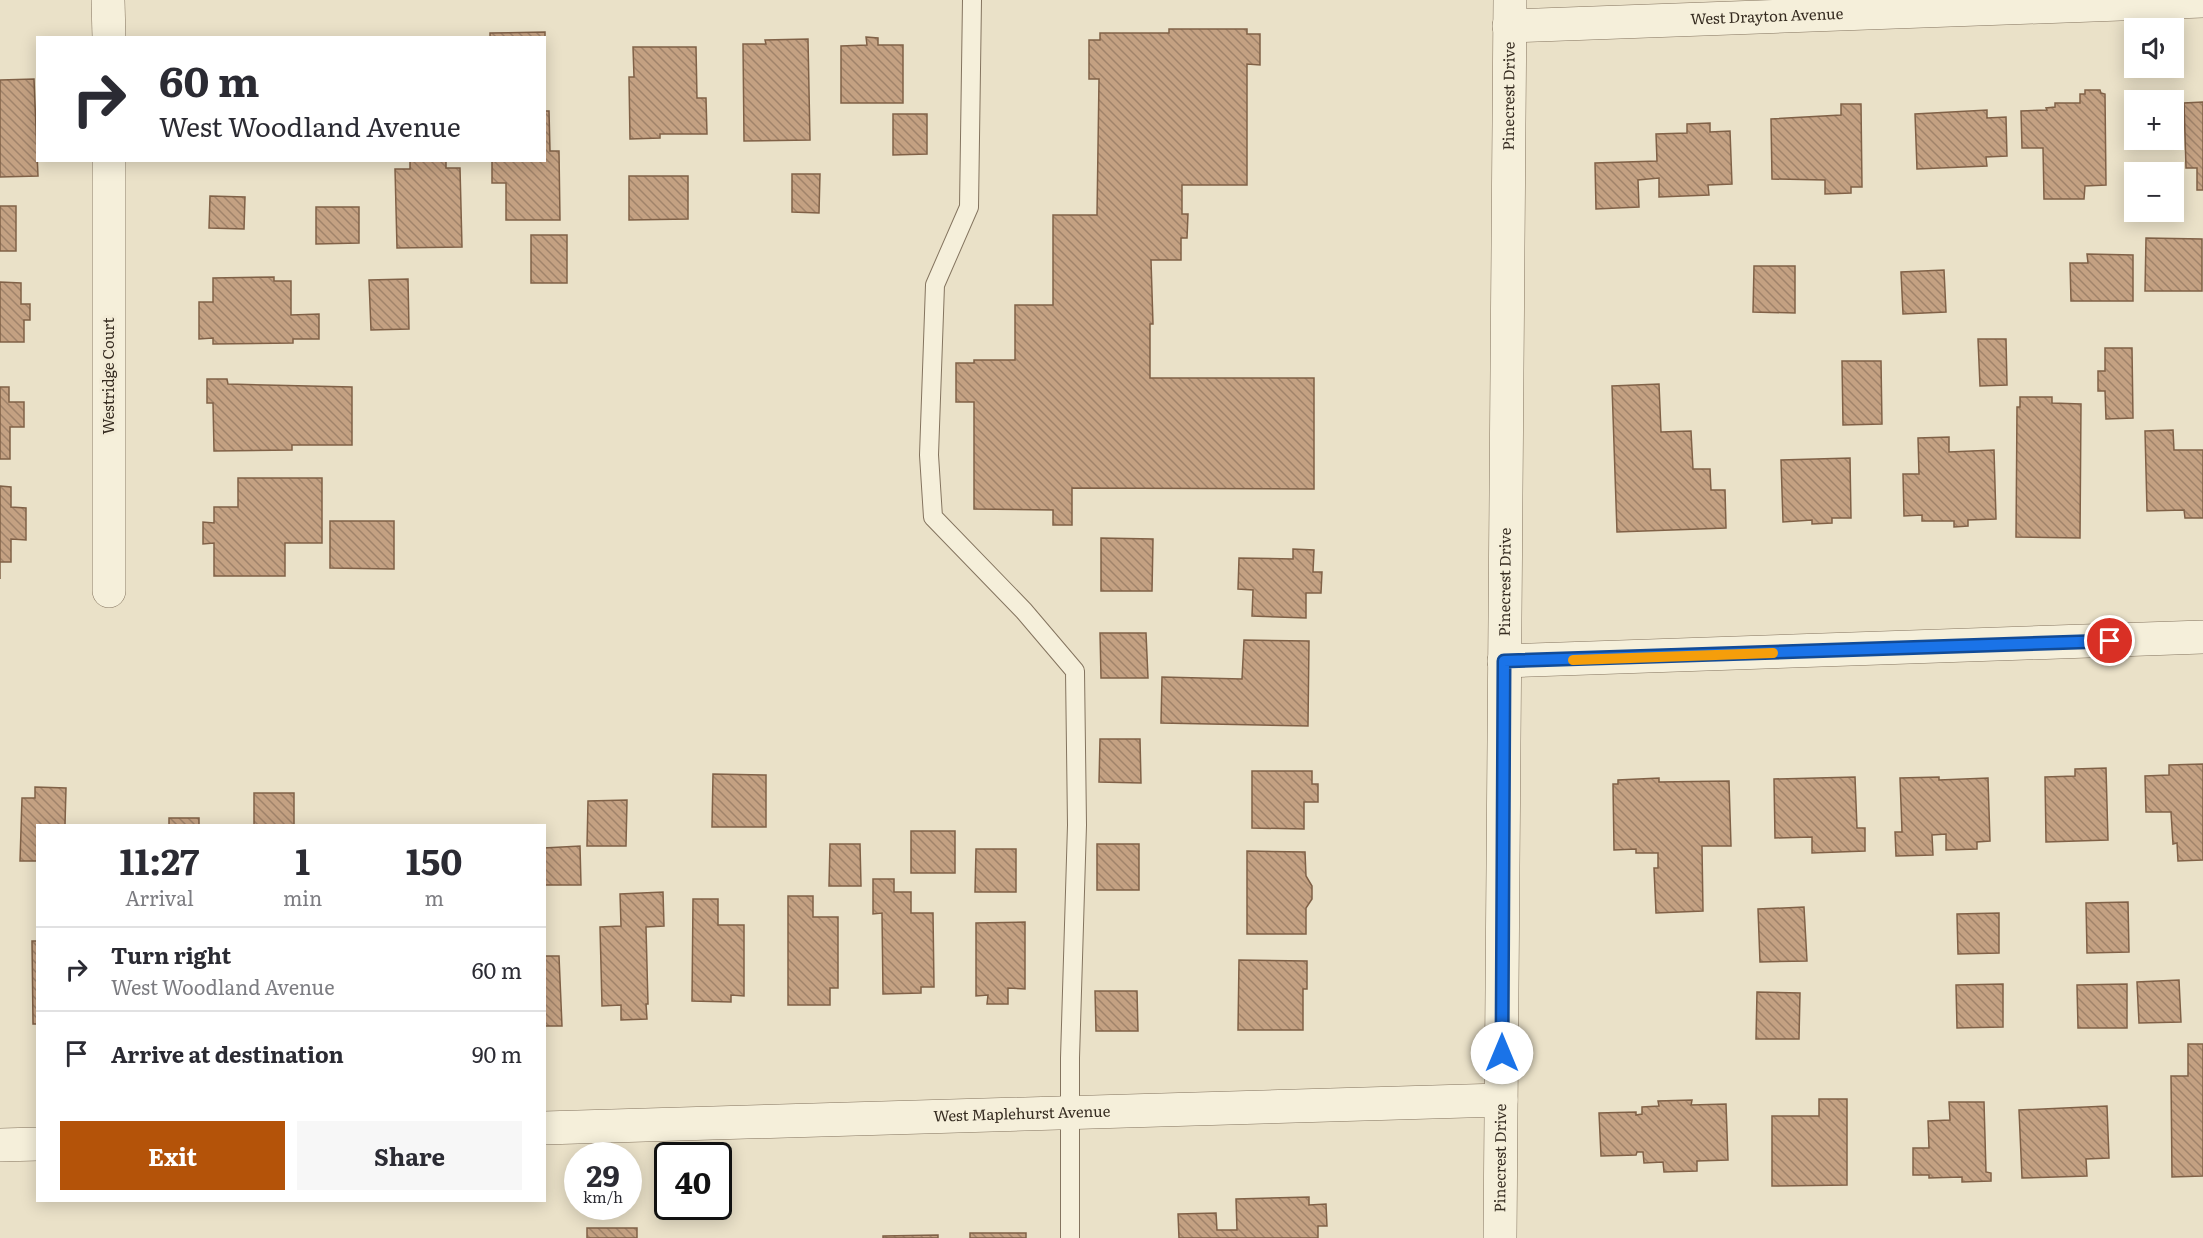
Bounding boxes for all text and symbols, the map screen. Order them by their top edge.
street label: West Drayton Avenue [1690,1,1844,29]
map controls [2124,18,2184,222]
button: sound [2124,18,2184,78]
street label: Pinecrest Drive [1496,41,1520,151]
text: 60 m [159,48,260,110]
icon: right [60,60,138,138]
button: + [2124,90,2184,150]
text: West Woodland Avenue [159,105,461,145]
button: − [2124,162,2184,222]
street label: Westridge Court [96,318,119,434]
street label: Pinecrest Drive [1492,527,1516,637]
pin [2084,615,2135,666]
icon: arrive [2093,624,2126,657]
text: 11:27 [120,833,199,886]
text: 1 [295,833,310,886]
text: 150 [406,833,462,886]
text: Arrival [125,882,194,912]
text: min [283,882,322,912]
text: m [424,882,444,912]
text: Turn right [111,938,231,971]
icon: right [60,953,93,986]
text: 60 m [472,953,522,986]
text: West Woodland Avenue [111,971,335,1001]
position arrow [1470,1021,1534,1085]
icon: arrive [60,1037,93,1070]
text: Arrive at destination [111,1037,344,1070]
text: 90 m [472,1037,522,1070]
street label: West Maplehurst Avenue [933,1098,1111,1127]
street label: Pinecrest Drive [1487,1103,1511,1213]
button: Exit [60,1121,285,1190]
button: Share [297,1121,522,1190]
speed limit sign: 40 [654,1142,732,1220]
text: 29 [586,1152,620,1196]
text: km/h [583,1185,623,1208]

